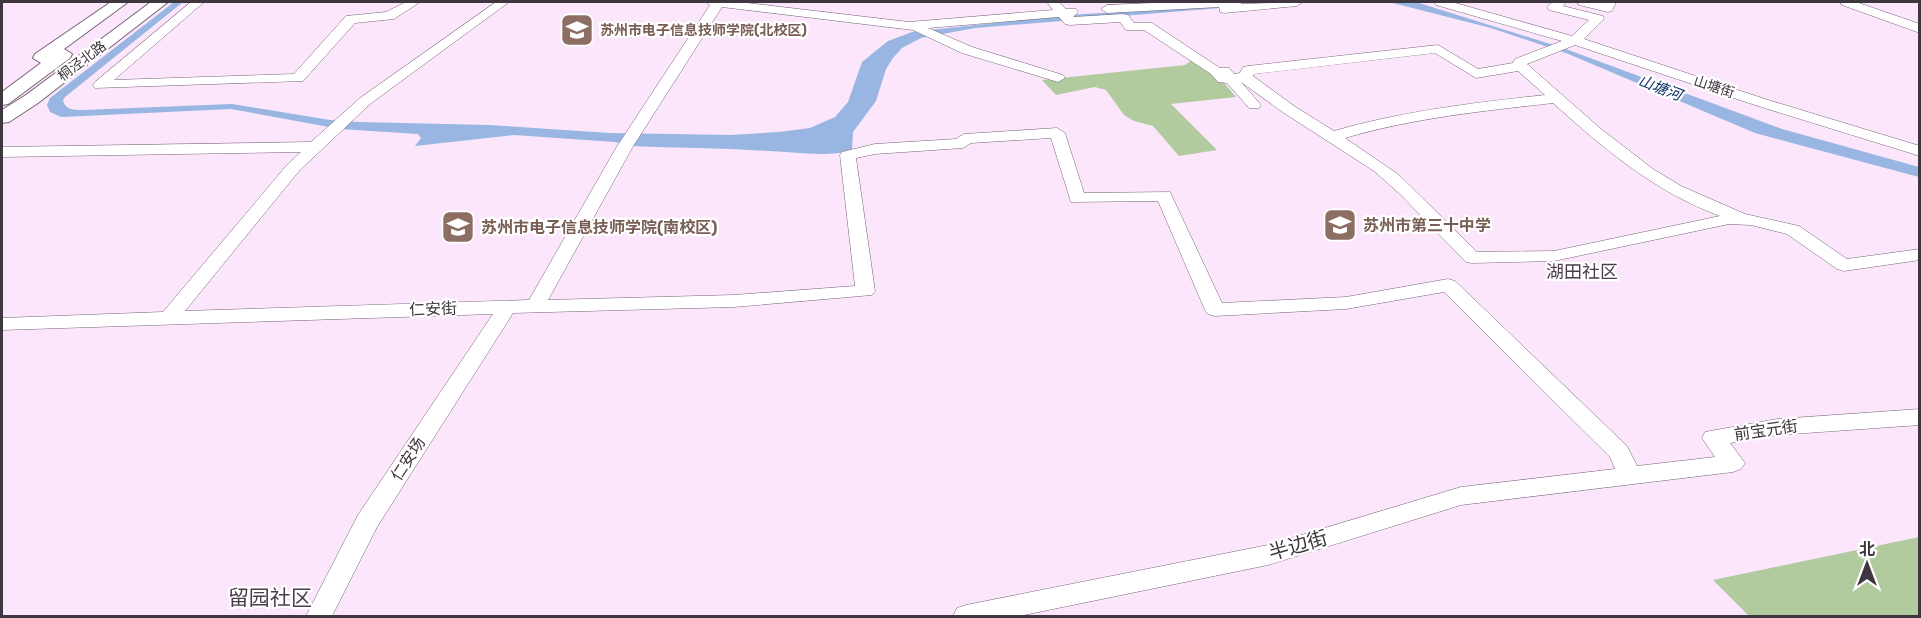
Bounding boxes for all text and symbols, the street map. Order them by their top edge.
school or university icon: 苏州市电子信息技师学院(北校区) [559,12,595,48]
place label: 苏州市电子信息技师学院(北校区) [600,22,807,39]
street label: 桐泾北路 [55,37,109,85]
water label: 山塘河 [1636,72,1687,106]
street label: 山塘街 [1691,72,1737,102]
school or university icon: 苏州市第三十中学 [1322,207,1358,243]
school or university icon: 苏州市电子信息技师学院(南校区) [440,209,476,245]
place label: 苏州市第三十中学 [1363,216,1491,235]
place label: 苏州市电子信息技师学院(南校区) [481,218,717,237]
district label: 湖田社区 [1546,261,1618,283]
street label: 仁安街 [409,299,457,319]
street label: 前宝元街 [1733,416,1799,444]
street label: 仁安场 [387,434,429,484]
street label: 半边街 [1266,525,1330,565]
north arrow [1837,534,1897,594]
text: 北 [1859,540,1875,559]
district label: 留园社区 [228,585,312,610]

